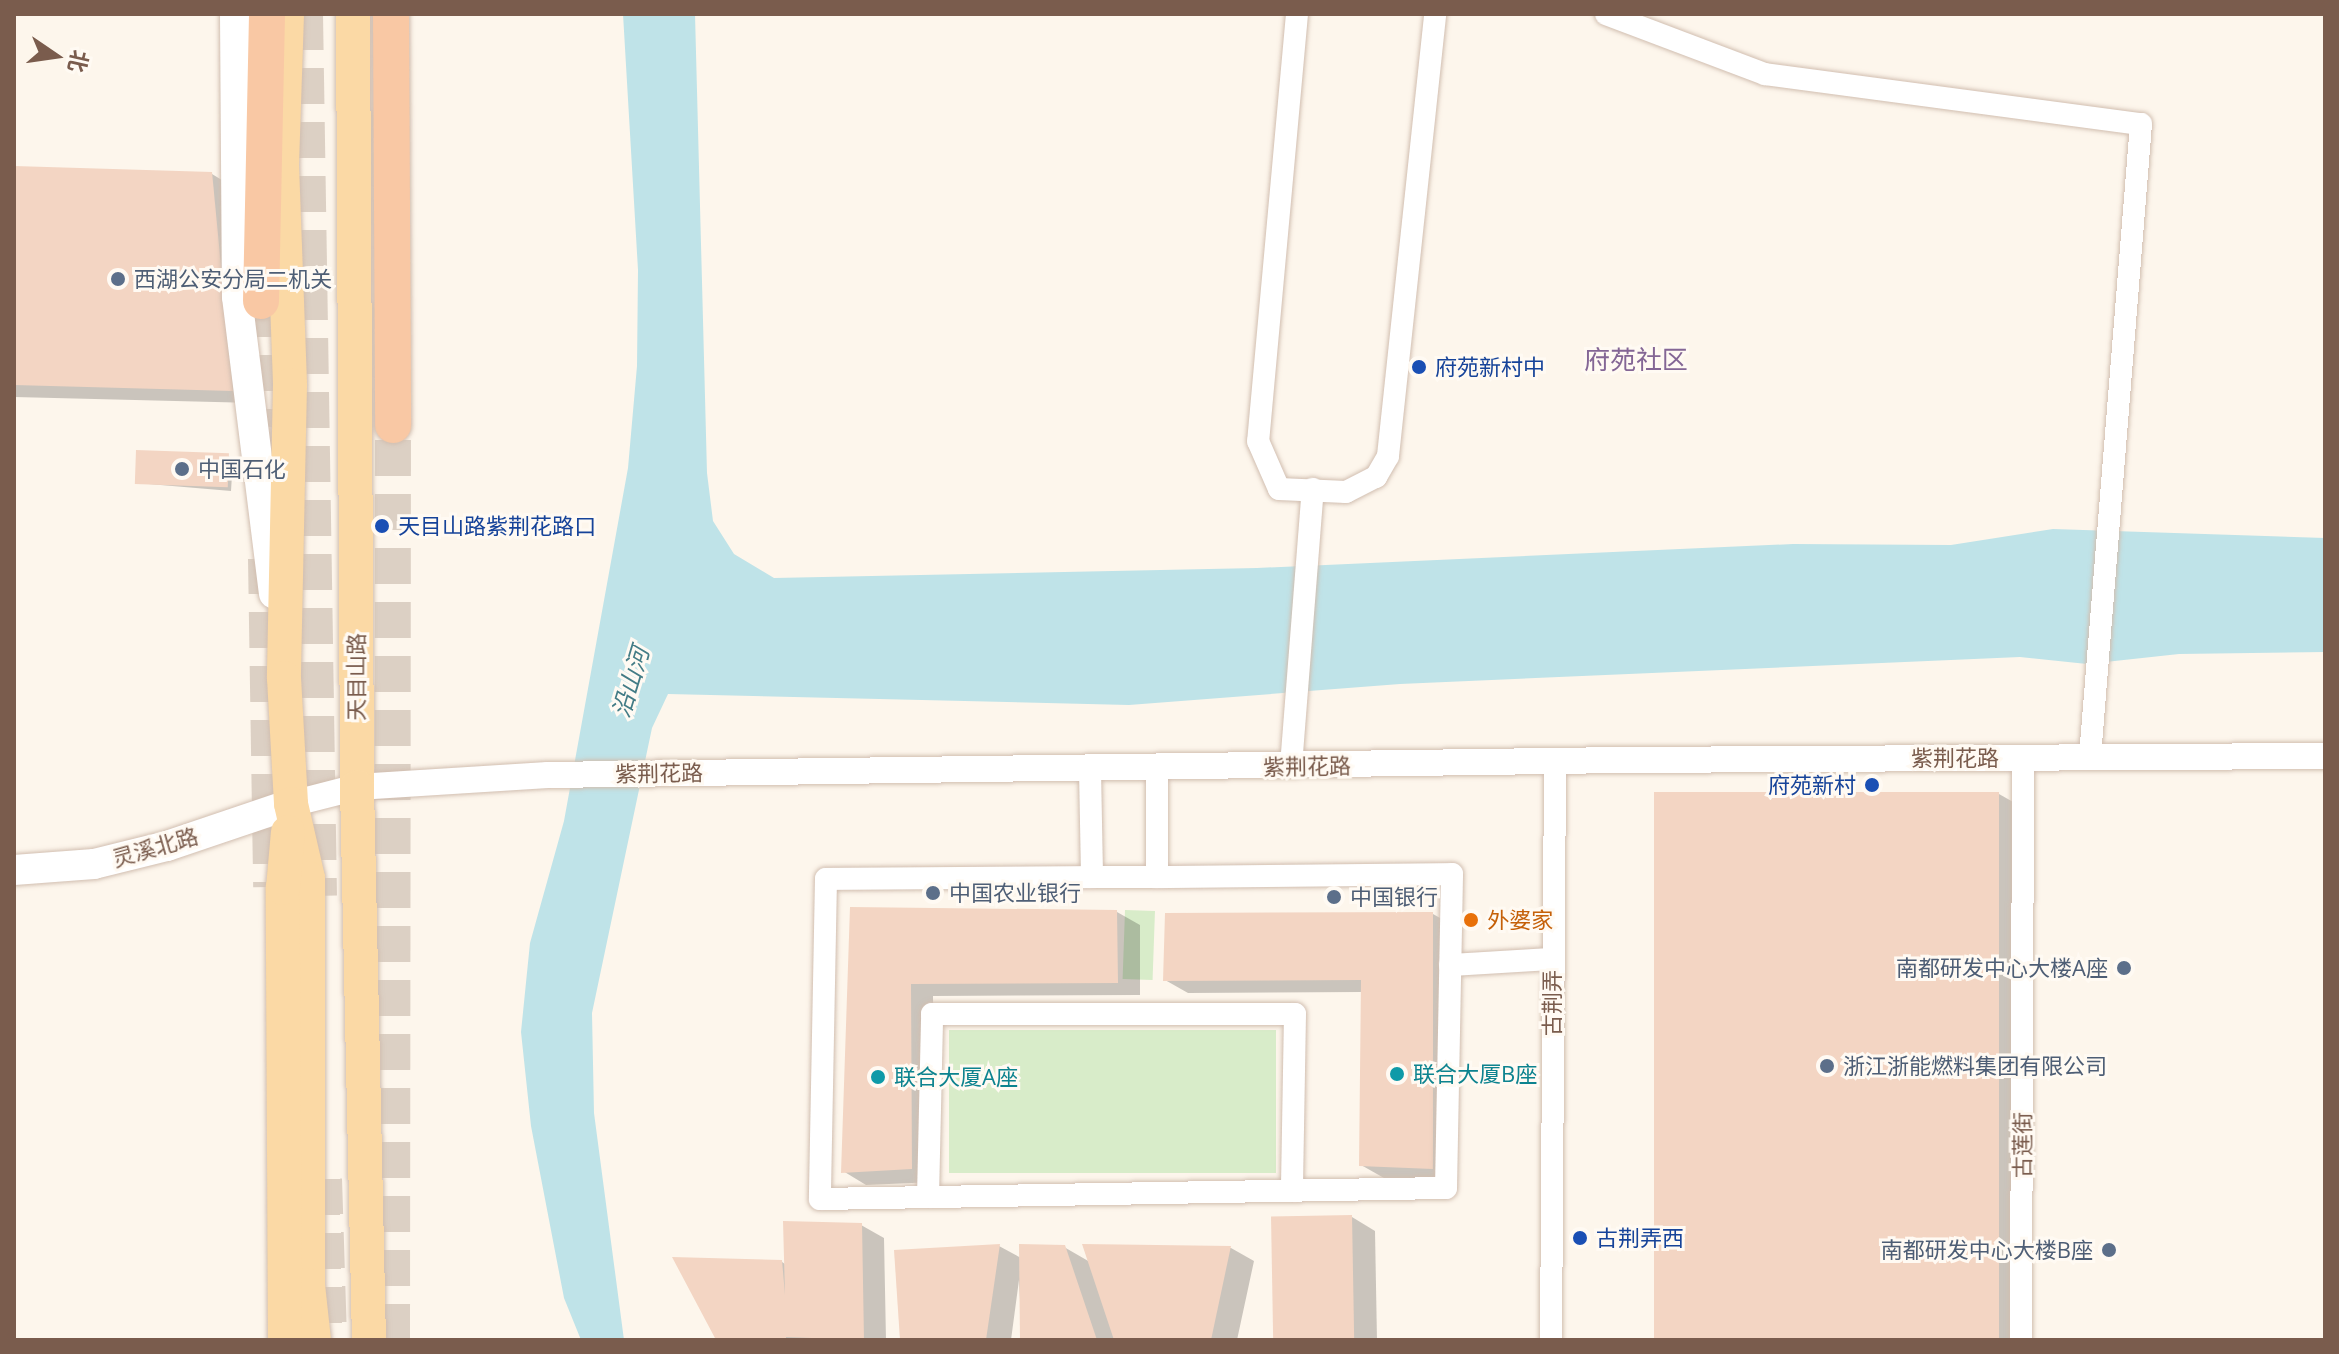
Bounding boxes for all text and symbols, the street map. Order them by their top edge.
north arrow [16,16,96,96]
text: 北 [62,47,96,75]
place label: 西湖公安分局二机关 [134,266,332,292]
marker: 西湖公安分局二机关 [109,270,127,288]
district label: 府苑社区 [1584,344,1688,376]
place label: 府苑新村中 [1435,354,1545,380]
marker: 府苑新村中 [1410,358,1428,376]
place label: 中国石化 [198,456,286,482]
marker: 中国石化 [173,460,191,478]
place label: 天目山路紫荆花路口 [398,513,596,539]
marker: 天目山路紫荆花路口 [373,517,391,535]
street label: 天目山路 [343,633,369,721]
water label: 沿山河 [606,643,654,721]
street label: 紫荆花路 [1911,745,1999,771]
street label: 紫荆花路 [1263,752,1351,780]
street label: 紫荆花路 [615,759,703,787]
place label: 府苑新村 [1768,772,1856,798]
marker: 府苑新村 [1863,776,1881,794]
street label: 灵溪北路 [109,822,201,872]
place label: 中国农业银行 [949,880,1081,906]
marker: 中国农业银行 [924,884,942,902]
place label: 中国银行 [1350,884,1438,910]
marker: 中国银行 [1325,888,1343,906]
place label: 外婆家 [1487,907,1553,933]
marker: 外婆家 [1462,911,1480,929]
place label: 南都研发中心大楼A座 [1896,955,2108,981]
marker: 南都研发中心大楼A座 [2115,959,2133,977]
street label: 古荆弄 [1539,970,1565,1036]
place label: 浙江浙能燃料集团有限公司 [1843,1053,2107,1079]
marker: 浙江浙能燃料集团有限公司 [1818,1057,1836,1075]
place label: 联合大厦B座 [1413,1061,1537,1087]
place label: 联合大厦A座 [894,1064,1018,1090]
marker: 联合大厦B座 [1388,1065,1406,1083]
marker: 联合大厦A座 [869,1068,887,1086]
street label: 古莲街 [2009,1112,2035,1178]
place label: 古荆弄西 [1596,1225,1684,1251]
marker: 古荆弄西 [1571,1229,1589,1247]
place label: 南都研发中心大楼B座 [1881,1237,2093,1263]
marker: 南都研发中心大楼B座 [2100,1241,2118,1259]

